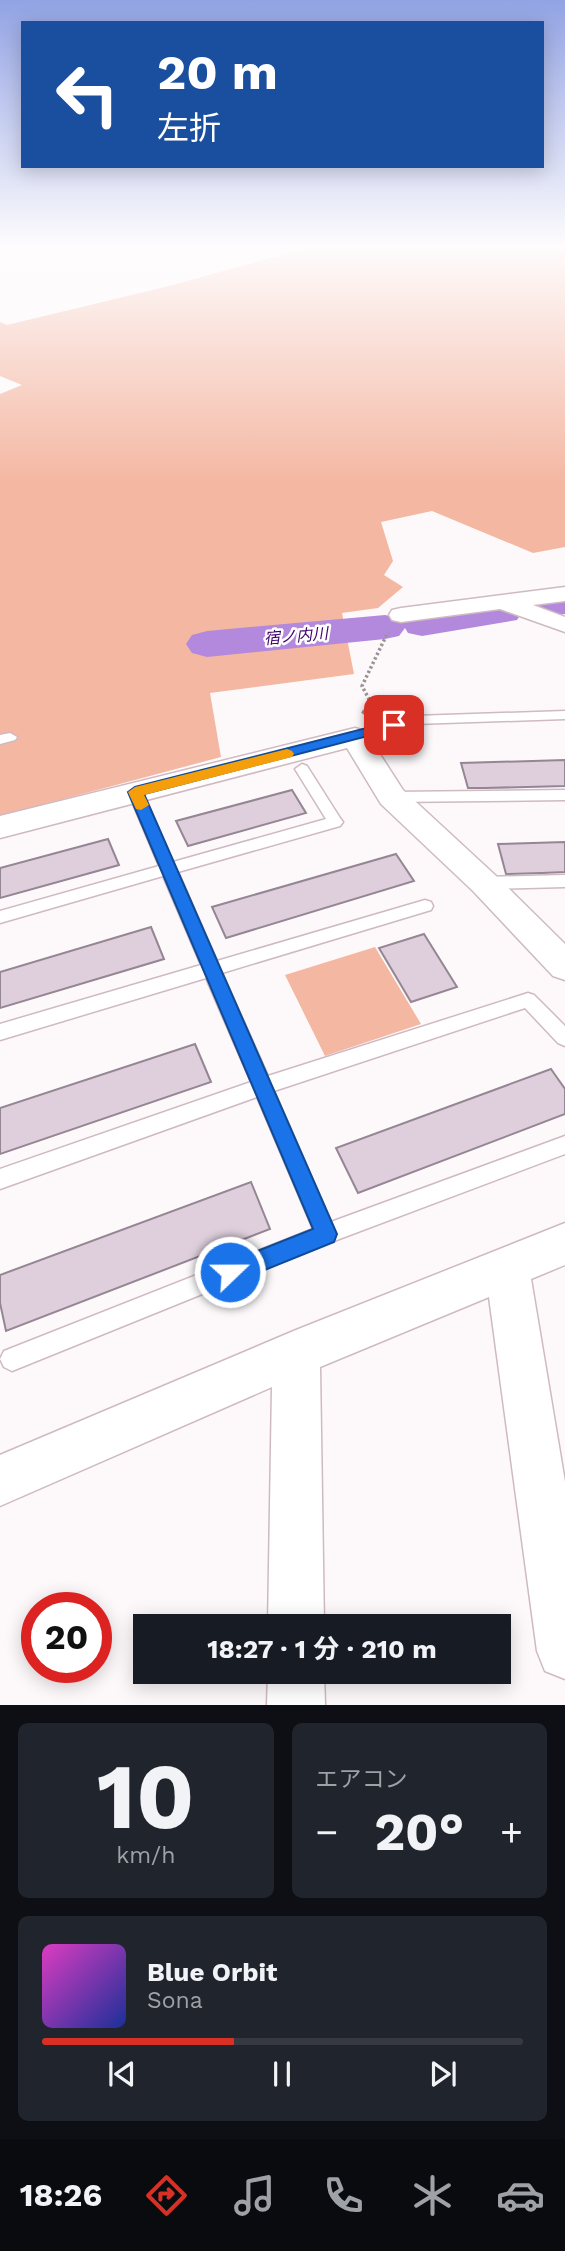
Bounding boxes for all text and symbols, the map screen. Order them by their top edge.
text: 20 m [157,43,278,101]
icon: left [42,49,133,140]
text: 左折 [157,109,221,147]
water label: 宿ノ内川 [263,624,331,648]
pin [364,695,424,755]
icon: arrive [375,706,413,744]
position arrow [193,1235,267,1309]
speed limit sign: 20 [21,1592,112,1683]
text: 18:27 · 1 分 · 210 m [207,1634,437,1664]
text: 10 [97,1743,195,1850]
text: エアコン [316,1766,408,1793]
text: 20° [374,1802,464,1863]
text: − [316,1810,338,1854]
text: + [500,1810,523,1854]
text: km/h [116,1842,175,1869]
text: Blue Orbit [147,1957,277,1987]
text: Sona [147,1987,203,2014]
icon: previous [103,2055,141,2093]
icon: pause [263,2055,301,2093]
icon: next [424,2055,462,2093]
icon: directions [142,2171,191,2220]
icon: music [230,2171,279,2220]
icon: phone [319,2171,368,2220]
icon: climate [408,2171,457,2220]
icon: car [496,2171,545,2220]
text: 18:26 [20,2176,102,2214]

